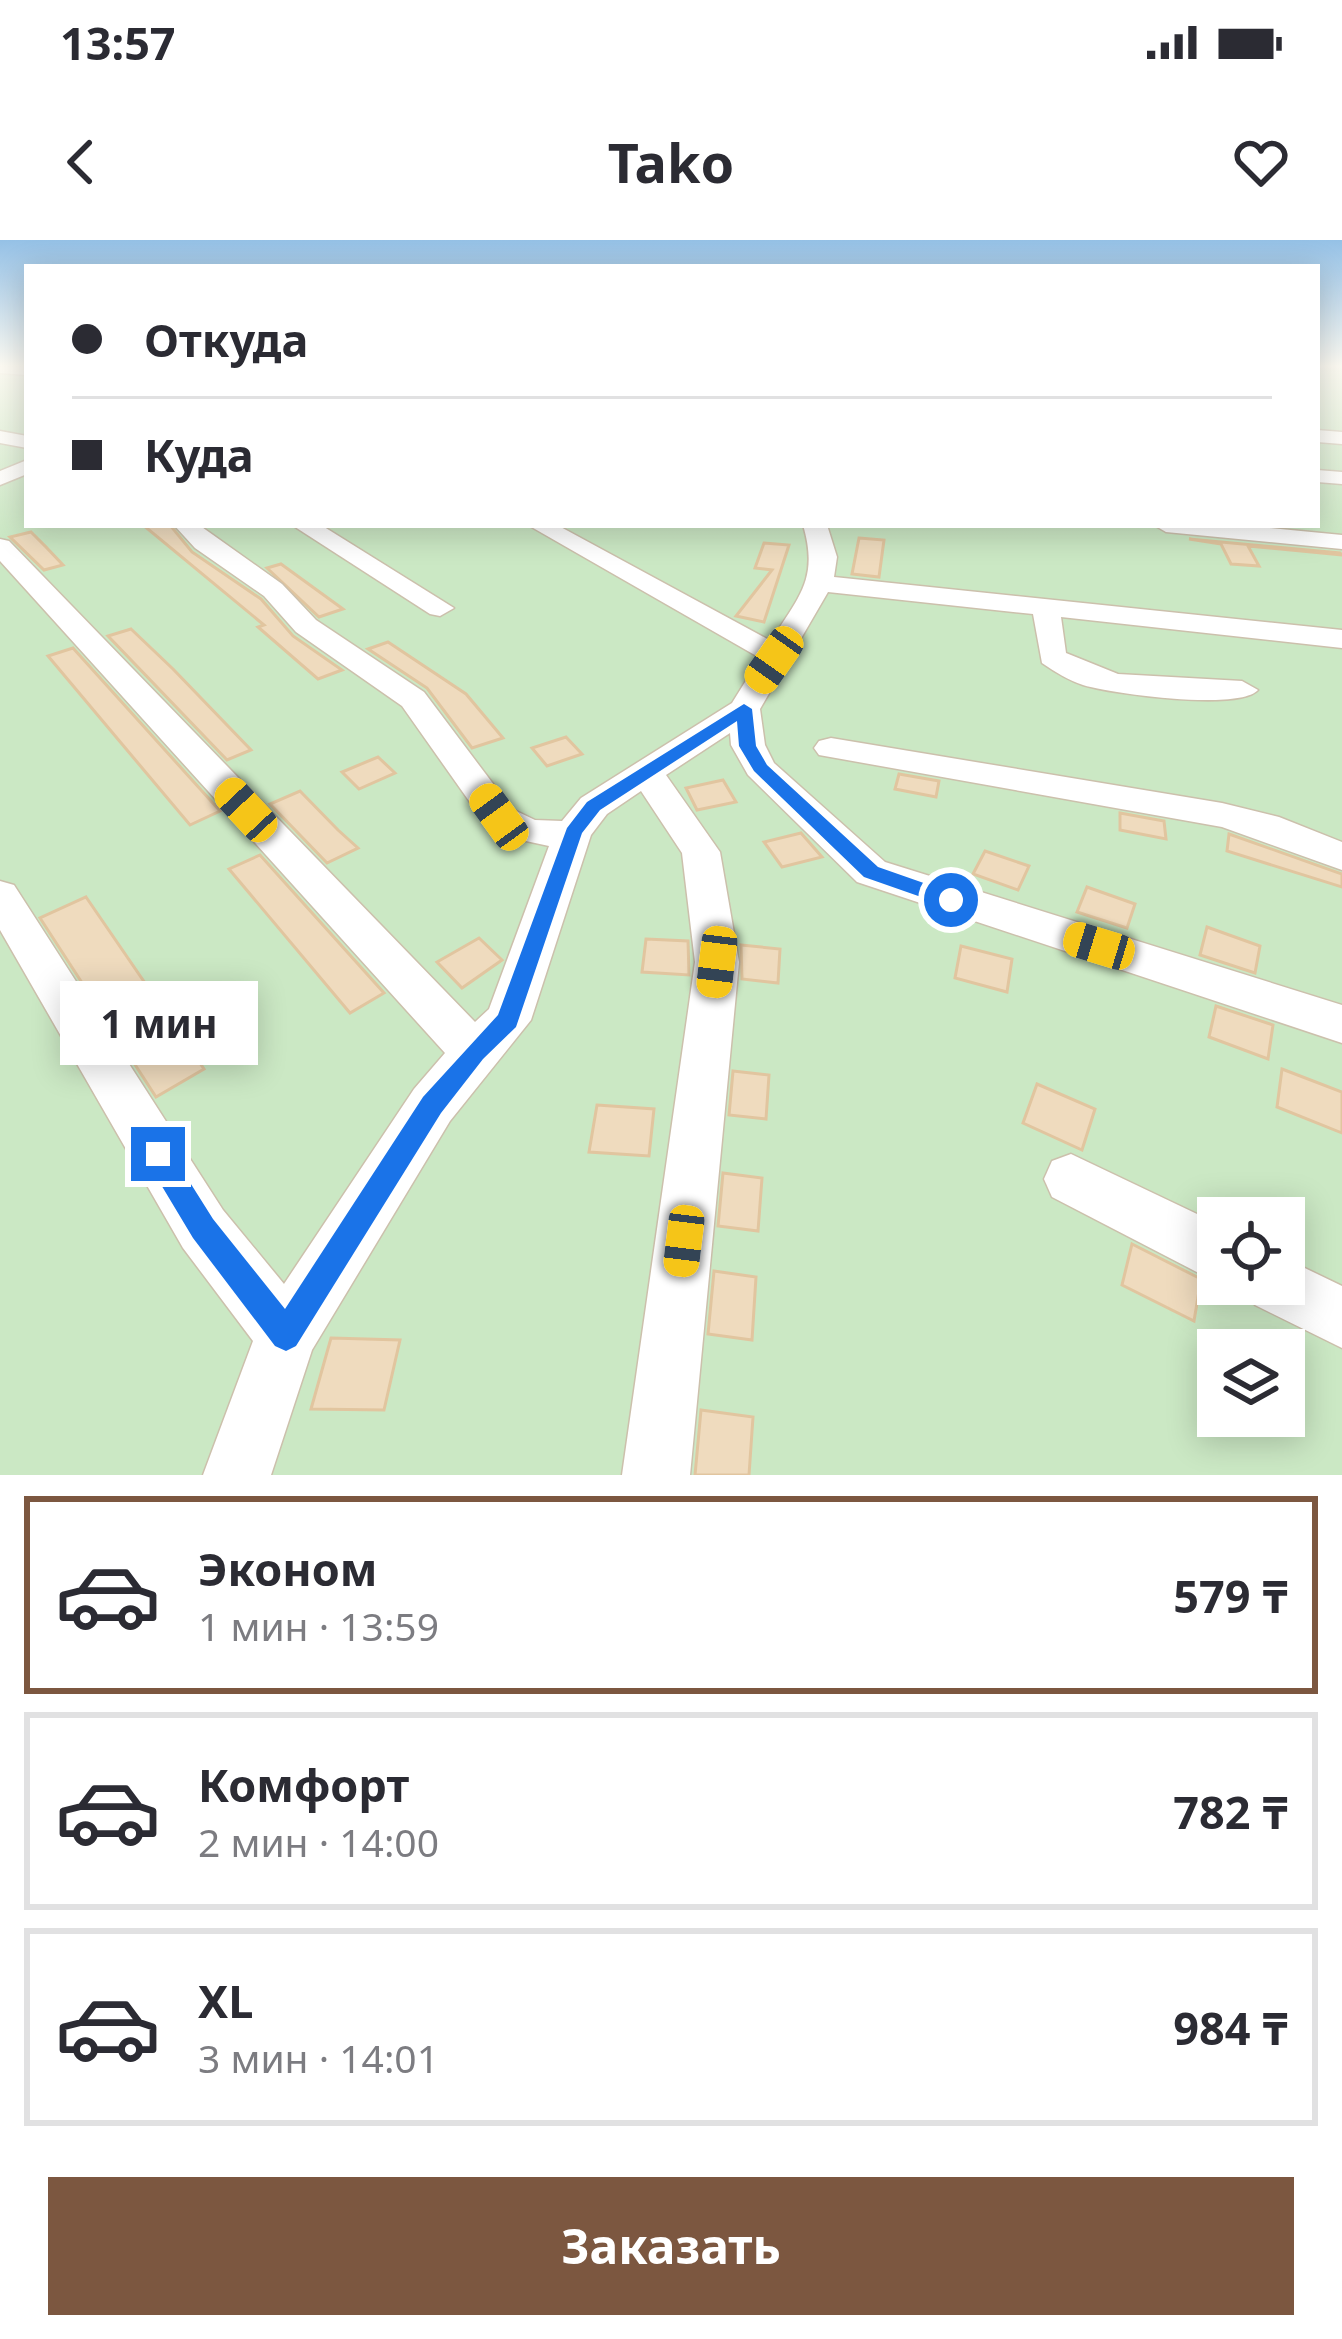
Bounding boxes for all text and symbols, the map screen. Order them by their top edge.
text: 13:57 [60,12,176,73]
text: Tako [608,125,734,199]
icon: back [48,129,114,195]
icon: heart [1228,129,1294,195]
text: Откуда [144,309,308,370]
text: Куда [144,424,254,485]
car [739,620,809,700]
car [208,771,284,849]
car [463,777,535,857]
route start [924,873,978,927]
car [1059,918,1139,974]
car [695,924,739,1000]
callout: 1 мин [59,980,257,1064]
text: 1 мин [101,996,217,1049]
route end [131,1127,185,1181]
map controls [1197,1197,1305,1437]
button: locate [1197,1197,1305,1305]
car [662,1203,706,1279]
button: layers [1197,1329,1305,1437]
text: Эконом [198,1538,377,1599]
icon: car [54,1541,162,1649]
text: 579 ₸ [1173,1565,1288,1626]
text: 1 мин · 13:59 [198,1599,439,1652]
text: Комфорт [198,1754,409,1815]
icon: car [54,1757,162,1865]
text: 782 ₸ [1173,1781,1288,1842]
text: 2 мин · 14:00 [198,1815,439,1868]
text: XL [198,1970,253,2031]
icon: car [54,1973,162,2081]
text: 984 ₸ [1173,1997,1288,2058]
text: 3 мин · 14:01 [198,2031,439,2084]
button: Заказать [48,2177,1294,2315]

